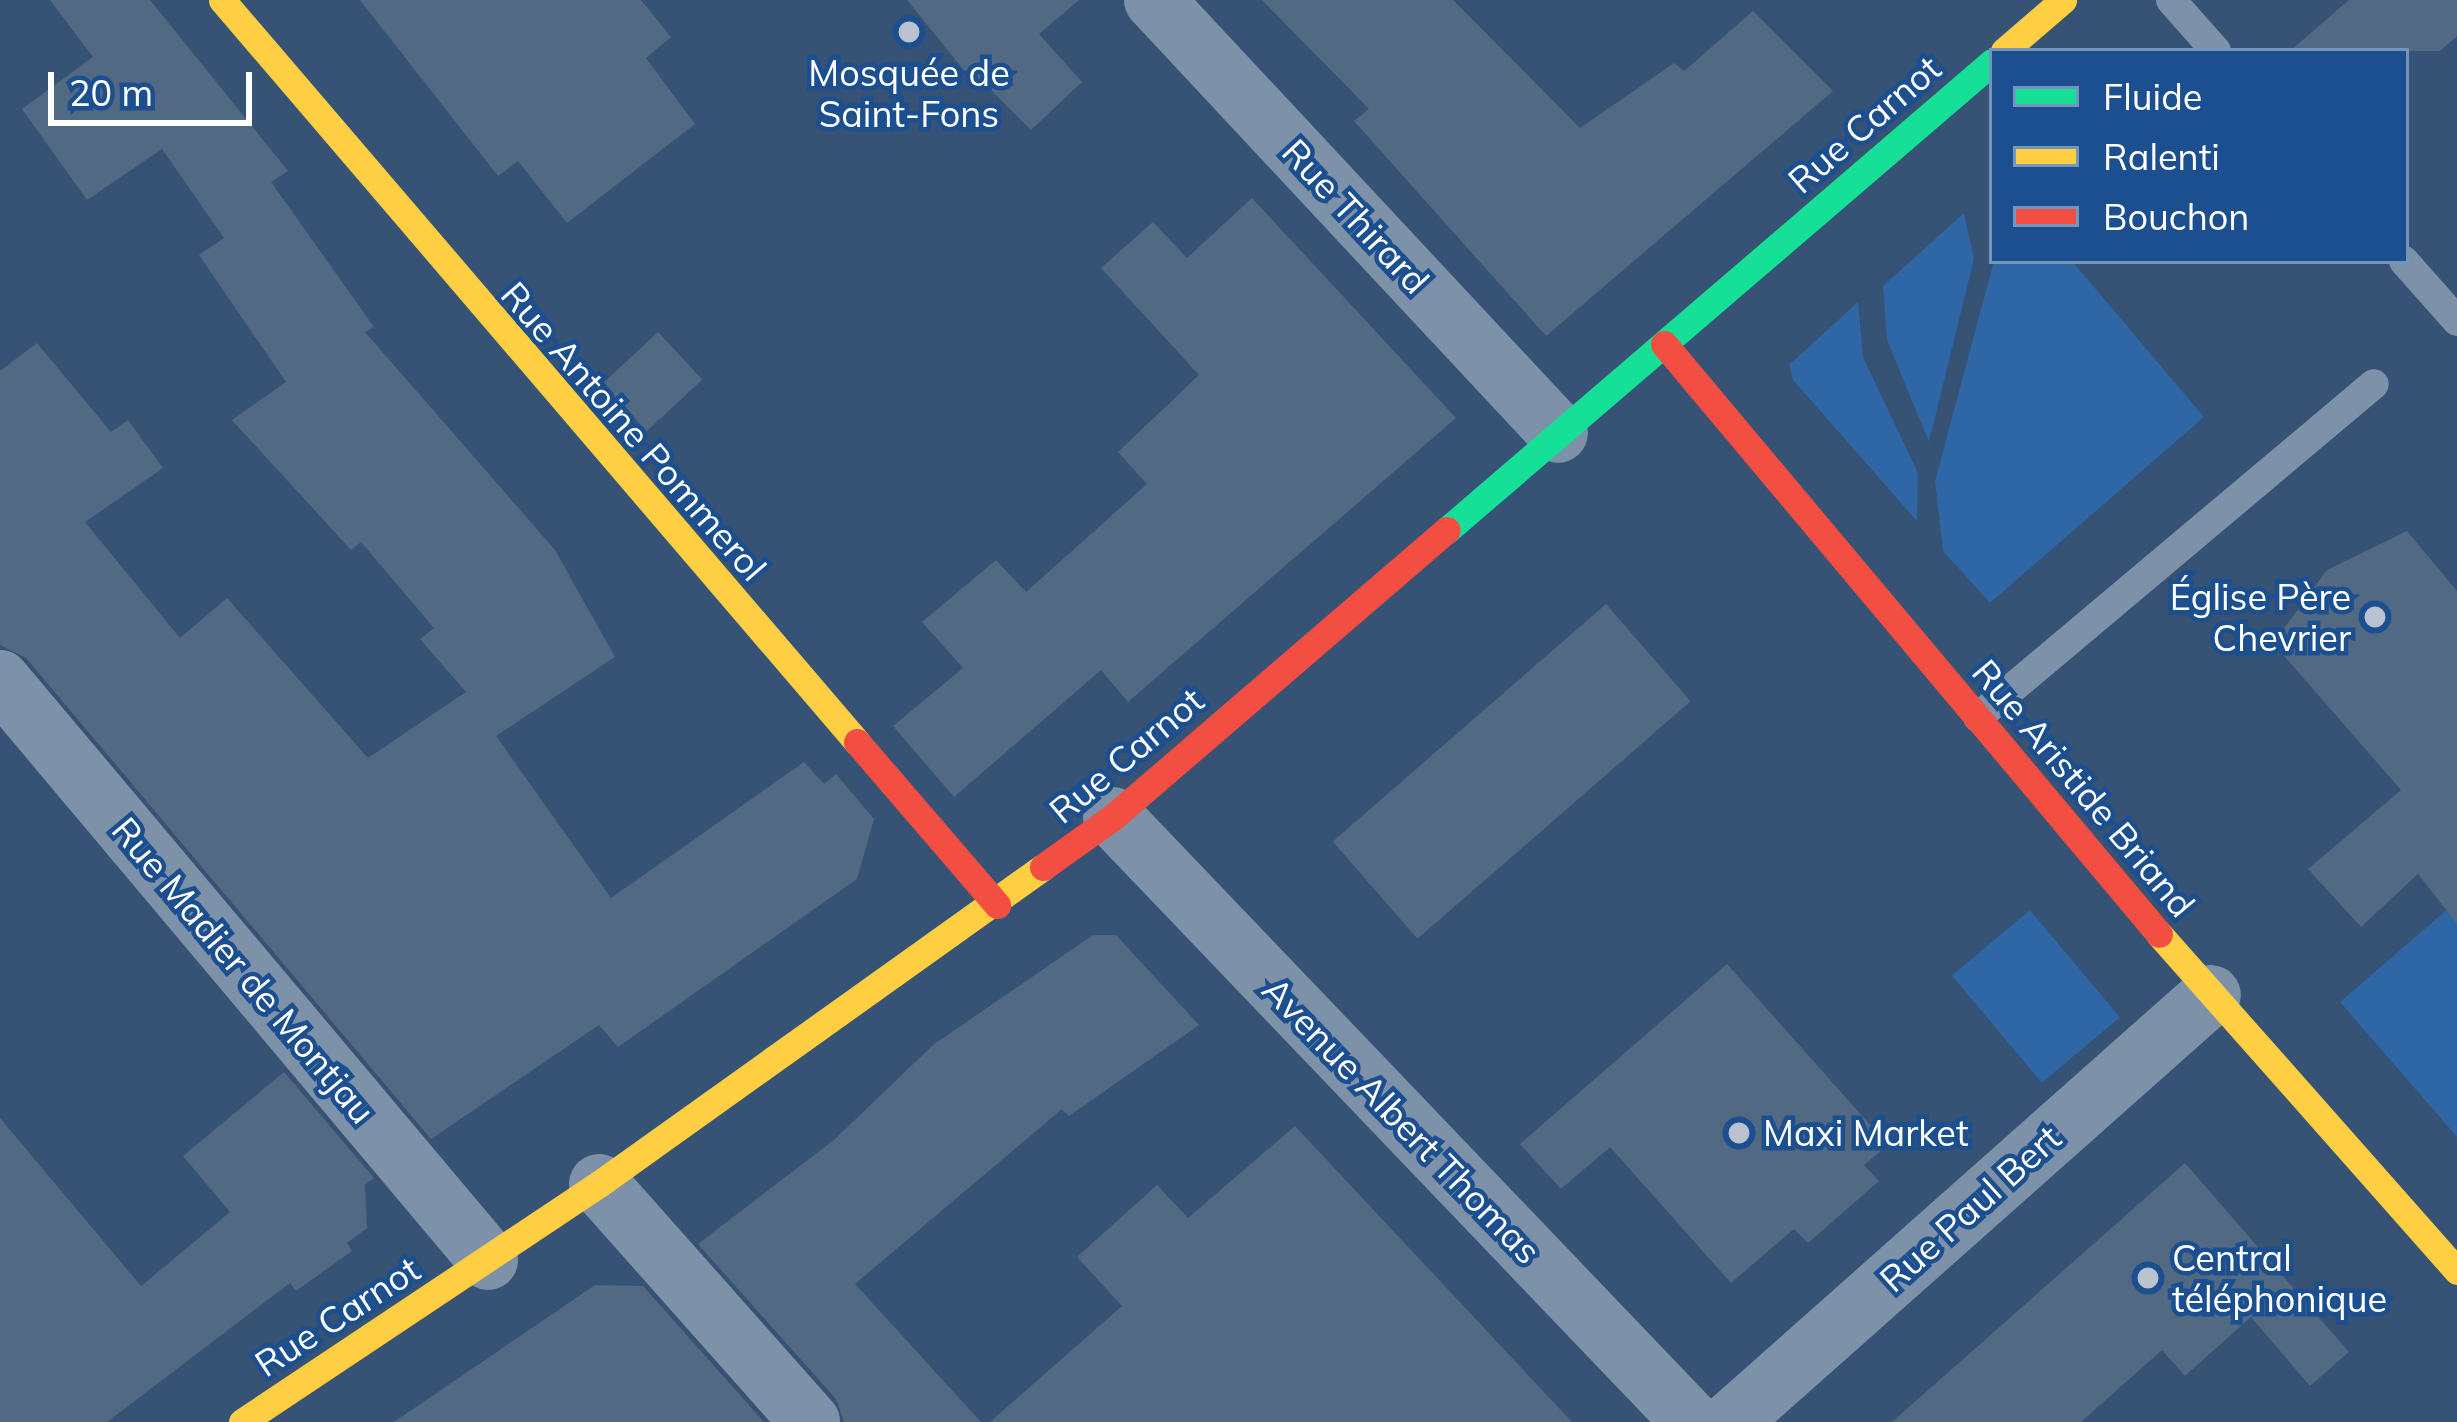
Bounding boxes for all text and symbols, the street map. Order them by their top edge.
marker: Mosquée de Saint-Fons [896,19,922,45]
street label: Rue Carnot [1779,46,1949,202]
scale bar [54,48,258,122]
legend [1989,48,2409,264]
place label: Mosquée de Saint-Fons [808,50,1010,135]
text: 20 m [69,70,153,115]
text: Fluide [2103,74,2202,119]
street label: Rue Thirard [1274,130,1438,302]
text: Ralenti [2103,134,2220,179]
text: Bouchon [2103,194,2249,239]
street label: Rue Antoine Pommerol [492,273,776,589]
place label: Église Père Chevrier [2170,574,2351,659]
marker: Église Père Chevrier [2362,604,2388,630]
street label: Rue Aristide Briand [1964,651,2204,925]
street label: Rue Carnot [1040,678,1212,832]
street label: Rue Madier de Montjau [103,808,385,1132]
street label: Avenue Albert Thomas [1254,968,1550,1272]
place label: Maxi Market [1763,1111,1969,1155]
street label: Rue Paul Bert [1871,1116,2069,1300]
marker: Maxi Market [1726,1120,1752,1146]
place label: Central téléphonique [2172,1235,2387,1320]
street label: Rue Carnot [247,1247,427,1385]
marker: Central téléphonique [2135,1265,2161,1291]

